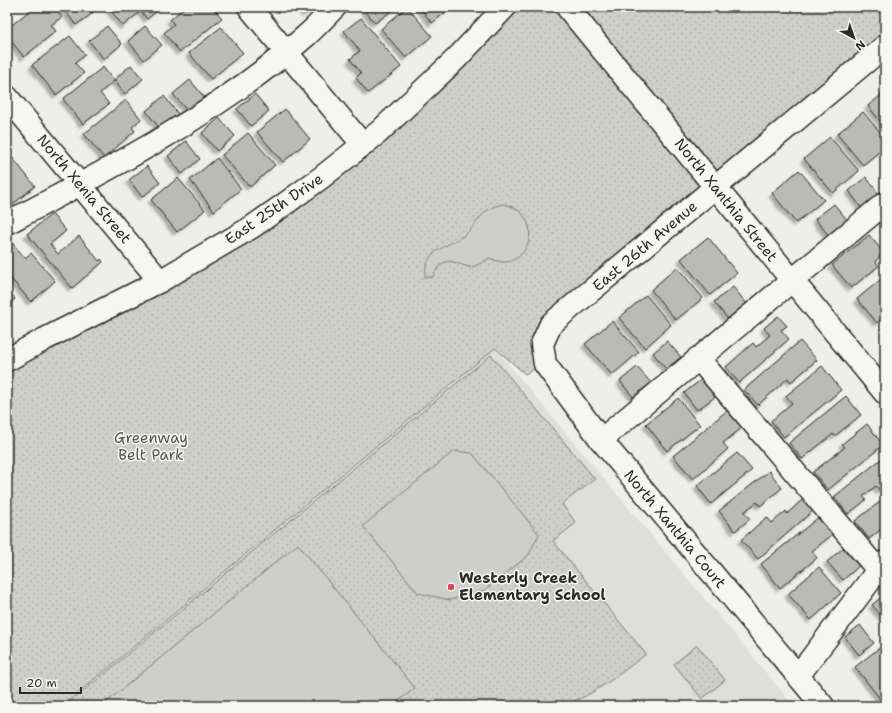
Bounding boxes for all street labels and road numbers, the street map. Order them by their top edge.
street label: North Xenia Street [32,130,136,248]
street label: North Xanthia Street [670,134,782,266]
street label: East 25th Drive [221,169,327,249]
street label: East 26th Avenue [588,196,702,296]
street label: North Xanthia Court [619,466,731,592]

